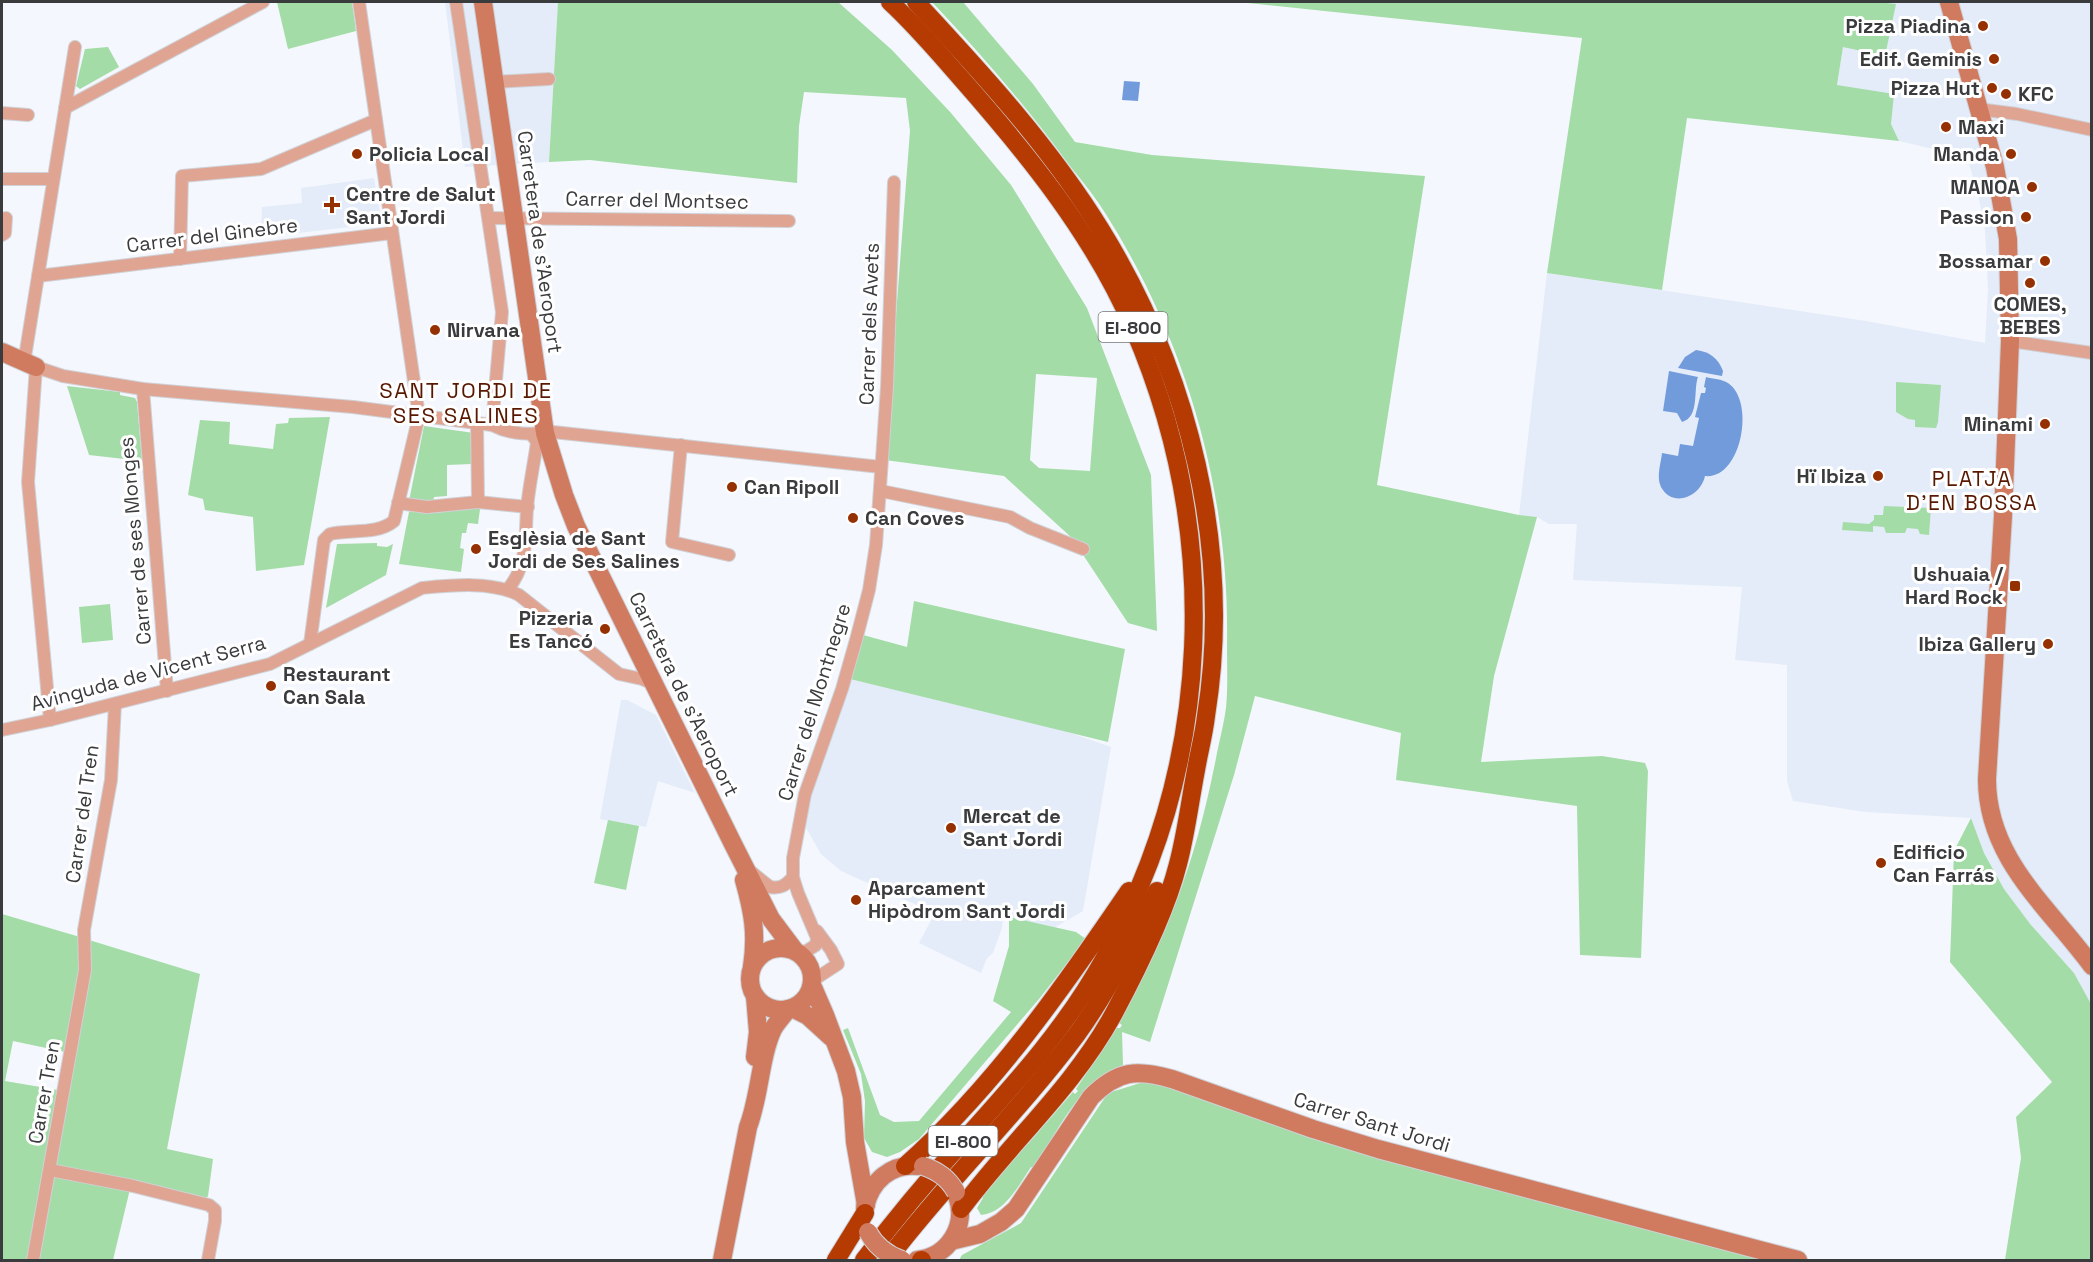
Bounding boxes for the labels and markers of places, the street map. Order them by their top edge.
place label: Pizza Piadina [1846,13,1971,39]
marker: Pizza Piadina [1976,19,1990,33]
place label: Edif. Geminis [1860,46,1982,72]
marker: Edif. Geminis [1987,52,2001,66]
place label: Pizza Hut [1891,75,1980,101]
marker: Pizza Hut [1985,81,1999,95]
place label: KFC [2018,81,2054,107]
marker: KFC [1999,87,2013,101]
place label: Maxi [1958,114,2004,140]
marker: Maxi [1939,120,1953,134]
place label: Policia Local [369,141,489,167]
place label: Manda [1933,141,1999,167]
marker: Policia Local [350,147,364,161]
marker: Manda [2004,147,2018,161]
place label: MANOA [1950,174,2020,200]
marker: MANOA [2025,180,2039,194]
place label: Centre de Salut Sant Jordi [346,181,496,230]
marker: Centre de Salut Sant Jordi [323,196,341,214]
place label: Passion [1940,204,2014,230]
marker: Passion [2019,210,2033,224]
place label: Bossamar [1938,248,2033,274]
marker: Bossamar [2038,254,2052,268]
marker: COMES, BEBES [2023,276,2037,290]
place label: COMES, BEBES [1993,291,2067,340]
place label: Nirvana [447,317,520,343]
marker: Nirvana [428,323,442,337]
place label: Minami [1964,411,2033,437]
marker: Minami [2038,417,2052,431]
place label: Hï Ibiza [1797,463,1866,489]
marker: Hï Ibiza [1871,469,1885,483]
place label: Can Ripoll [744,474,839,500]
marker: Can Ripoll [725,480,739,494]
place label: Can Coves [865,505,964,531]
marker: Can Coves [846,511,860,525]
place label: Esglèsia de Sant Jordi de Ses Salines [488,525,680,574]
marker: Esglèsia de Sant Jordi de Ses Salines [469,542,483,556]
place label: Ushuaia / Hard Rock [1905,561,2004,610]
marker: Ushuaia / Hard Rock [2008,579,2022,593]
place label: Pizzeria Es Tancó [509,605,593,654]
marker: Pizzeria Es Tancó [598,622,612,636]
place label: Ibiza Gallery [1918,631,2036,657]
marker: Ibiza Gallery [2041,637,2055,651]
place label: Restaurant Can Sala [283,661,391,710]
marker: Restaurant Can Sala [264,679,278,693]
place label: Mercat de Sant Jordi [963,803,1062,852]
marker: Mercat de Sant Jordi [944,821,958,835]
place label: Edificio Can Farrás [1893,839,1994,888]
marker: Edificio Can Farrás [1874,856,1888,870]
place label: Aparcament Hipòdrom Sant Jordi [868,875,1065,924]
marker: Aparcament Hipòdrom Sant Jordi [849,893,863,907]

